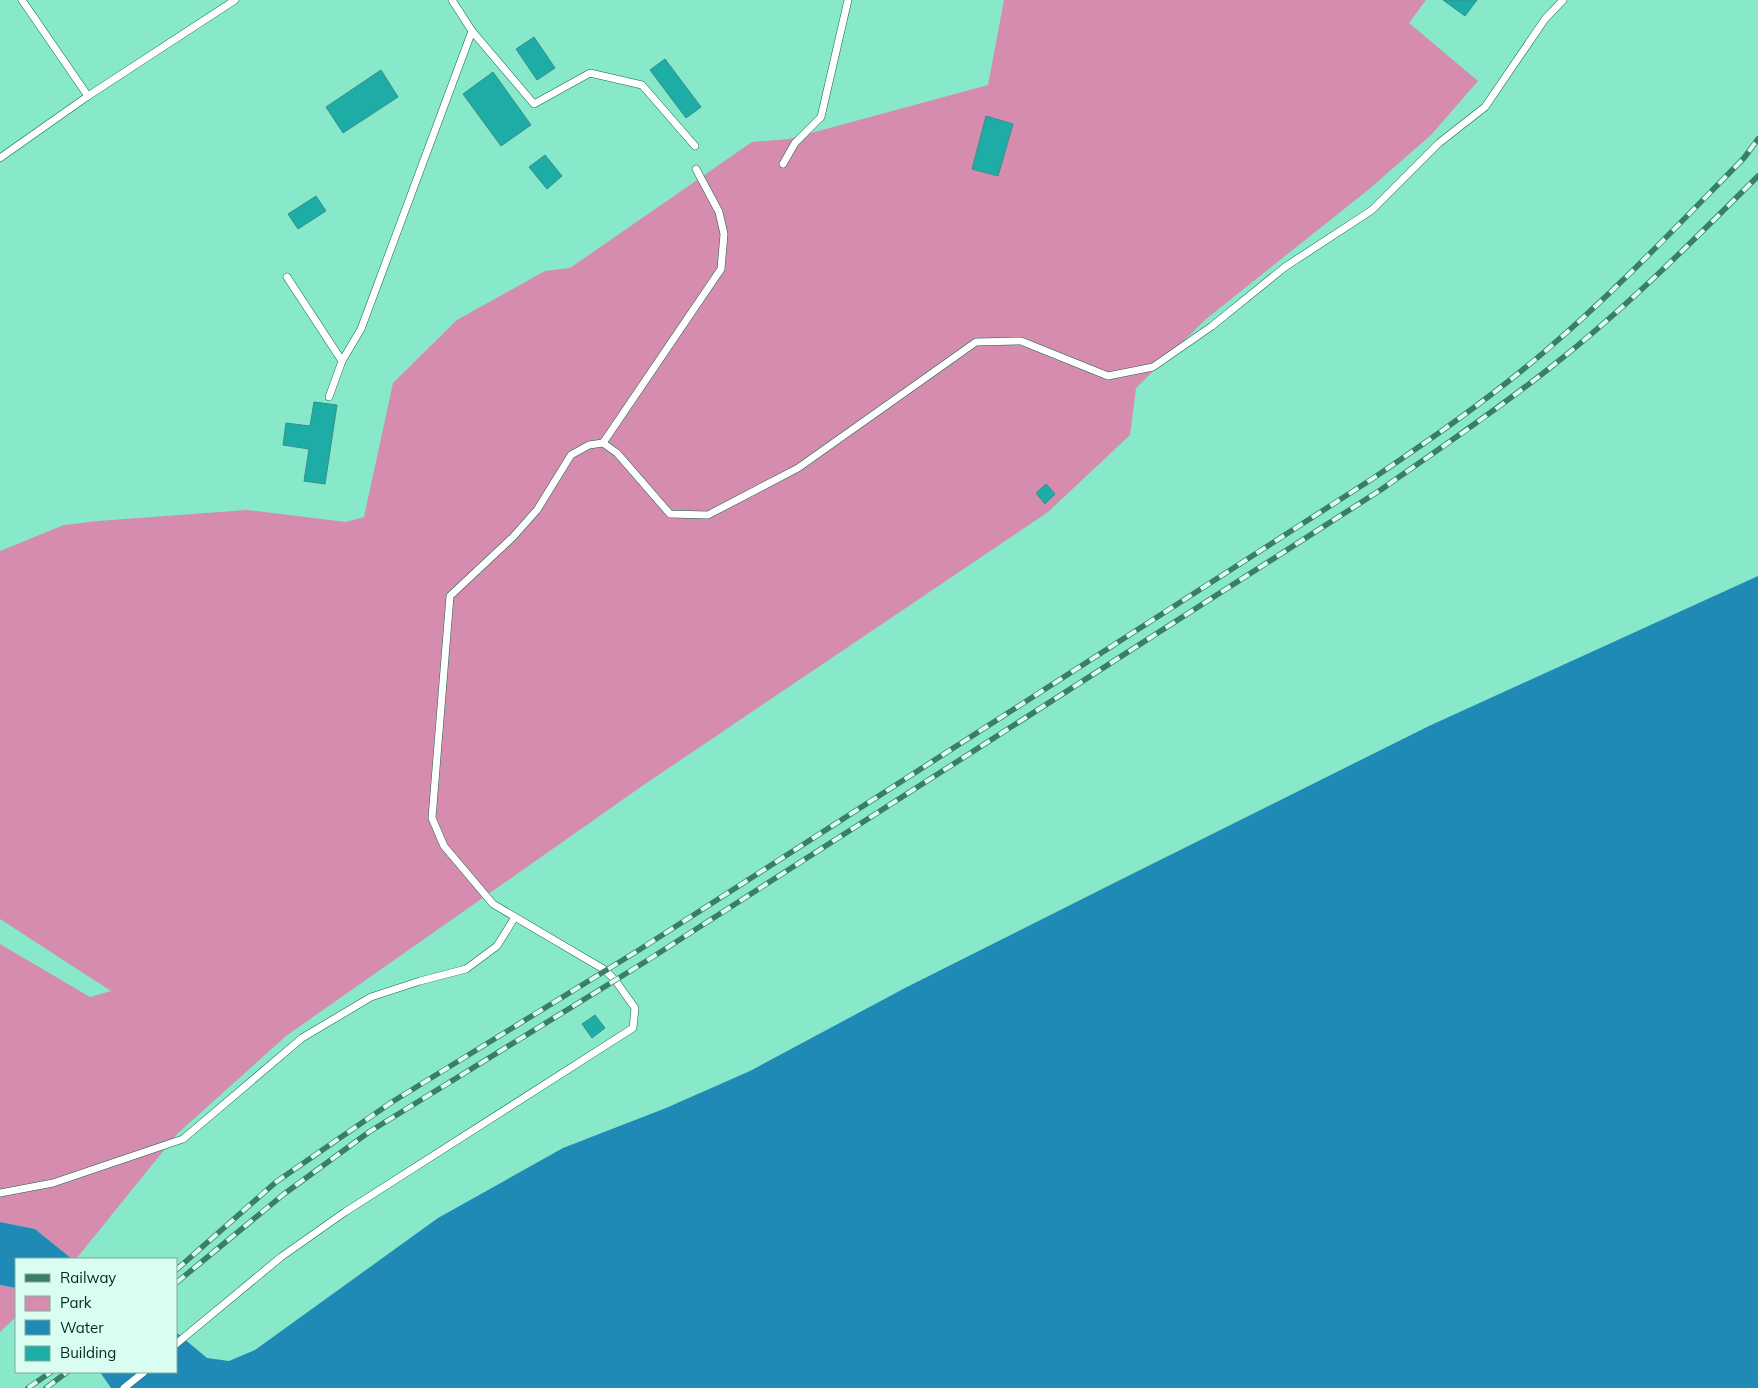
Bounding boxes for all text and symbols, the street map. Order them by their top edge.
legend [15,1258,178,1373]
text: Railway [60,1268,116,1287]
text: Park [60,1293,92,1312]
text: Water [60,1318,104,1337]
text: Building [60,1343,116,1362]

